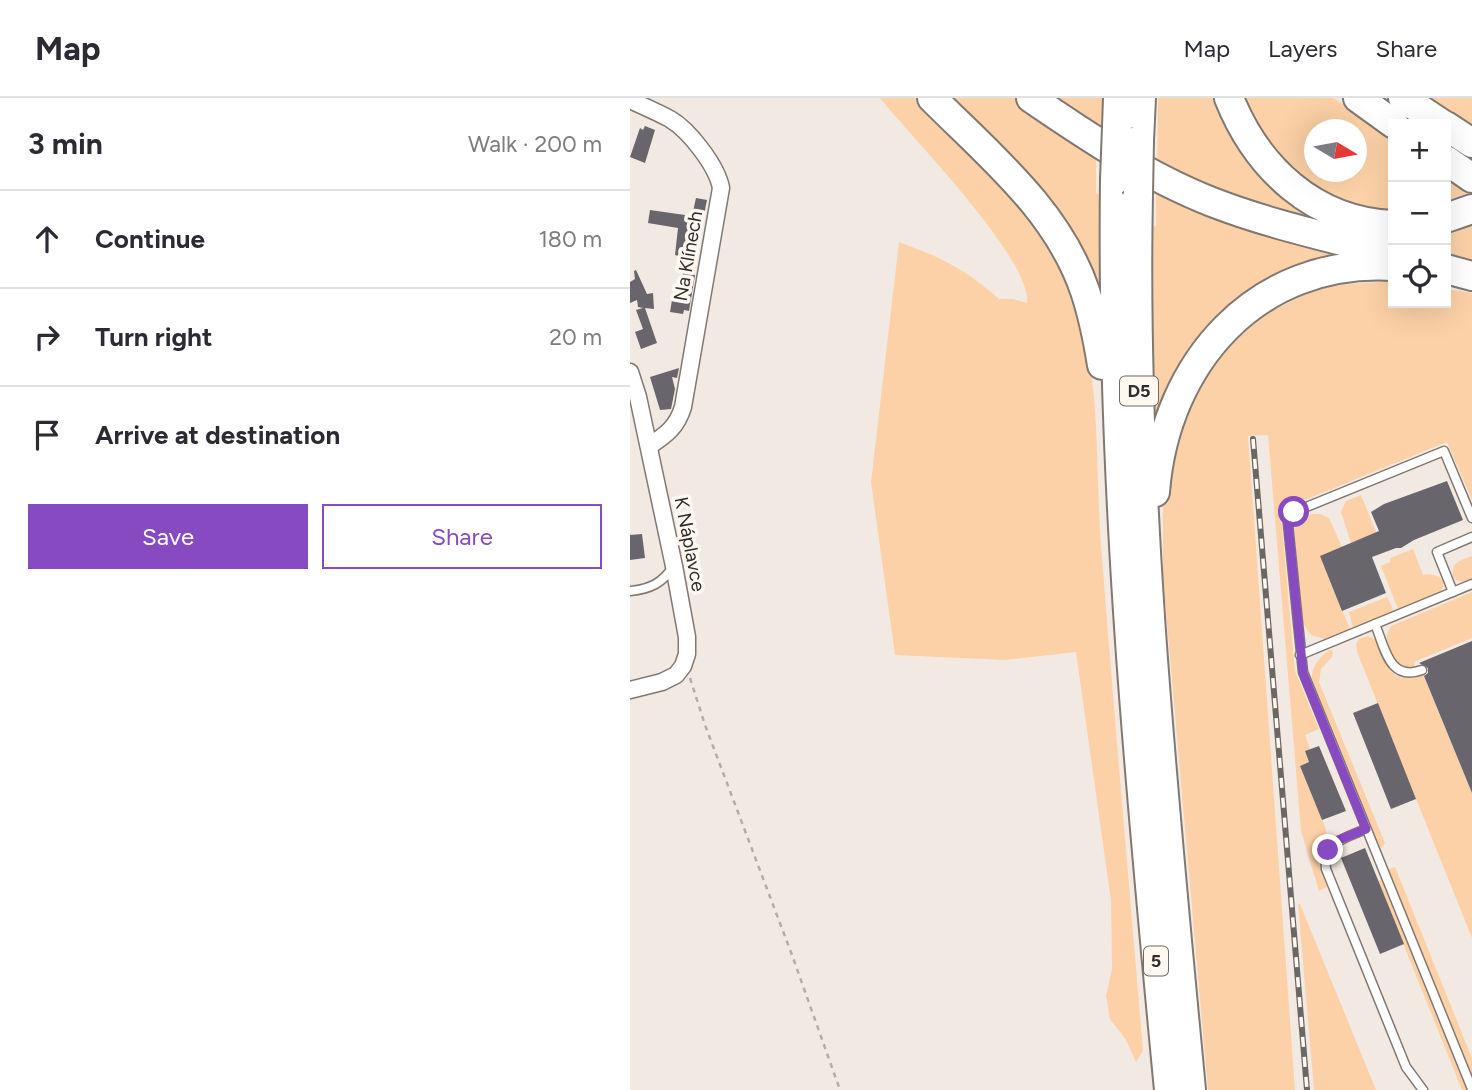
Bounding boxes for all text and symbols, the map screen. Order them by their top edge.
text: Map [35,29,101,68]
text: Map [1183,34,1230,63]
text: Layers [1268,34,1337,63]
text: Share [1375,34,1437,63]
north arrow [1304,119,1367,182]
map controls [1388,119,1451,308]
button: + [1388,119,1451,182]
text: 3 min [28,125,103,162]
text: Walk · 200 m [468,130,602,158]
button: − [1388,182,1451,245]
street label: Na Klínech [669,209,707,303]
icon: ahead [28,220,66,258]
text: Continue [95,223,205,255]
text: 180 m [538,225,602,253]
button: locate [1388,245,1451,308]
icon: right [28,318,66,356]
text: Turn right [95,321,212,353]
text: 20 m [549,323,602,351]
road number: D5 [1120,376,1158,405]
icon: arrive [28,416,66,454]
text: Arrive at destination [95,419,340,451]
street label: K Náplavce [670,495,710,593]
route start [1278,496,1309,527]
button: Save [28,504,308,569]
button: Share [322,504,602,569]
route end [1312,834,1343,865]
road number: 5 [1144,946,1168,976]

